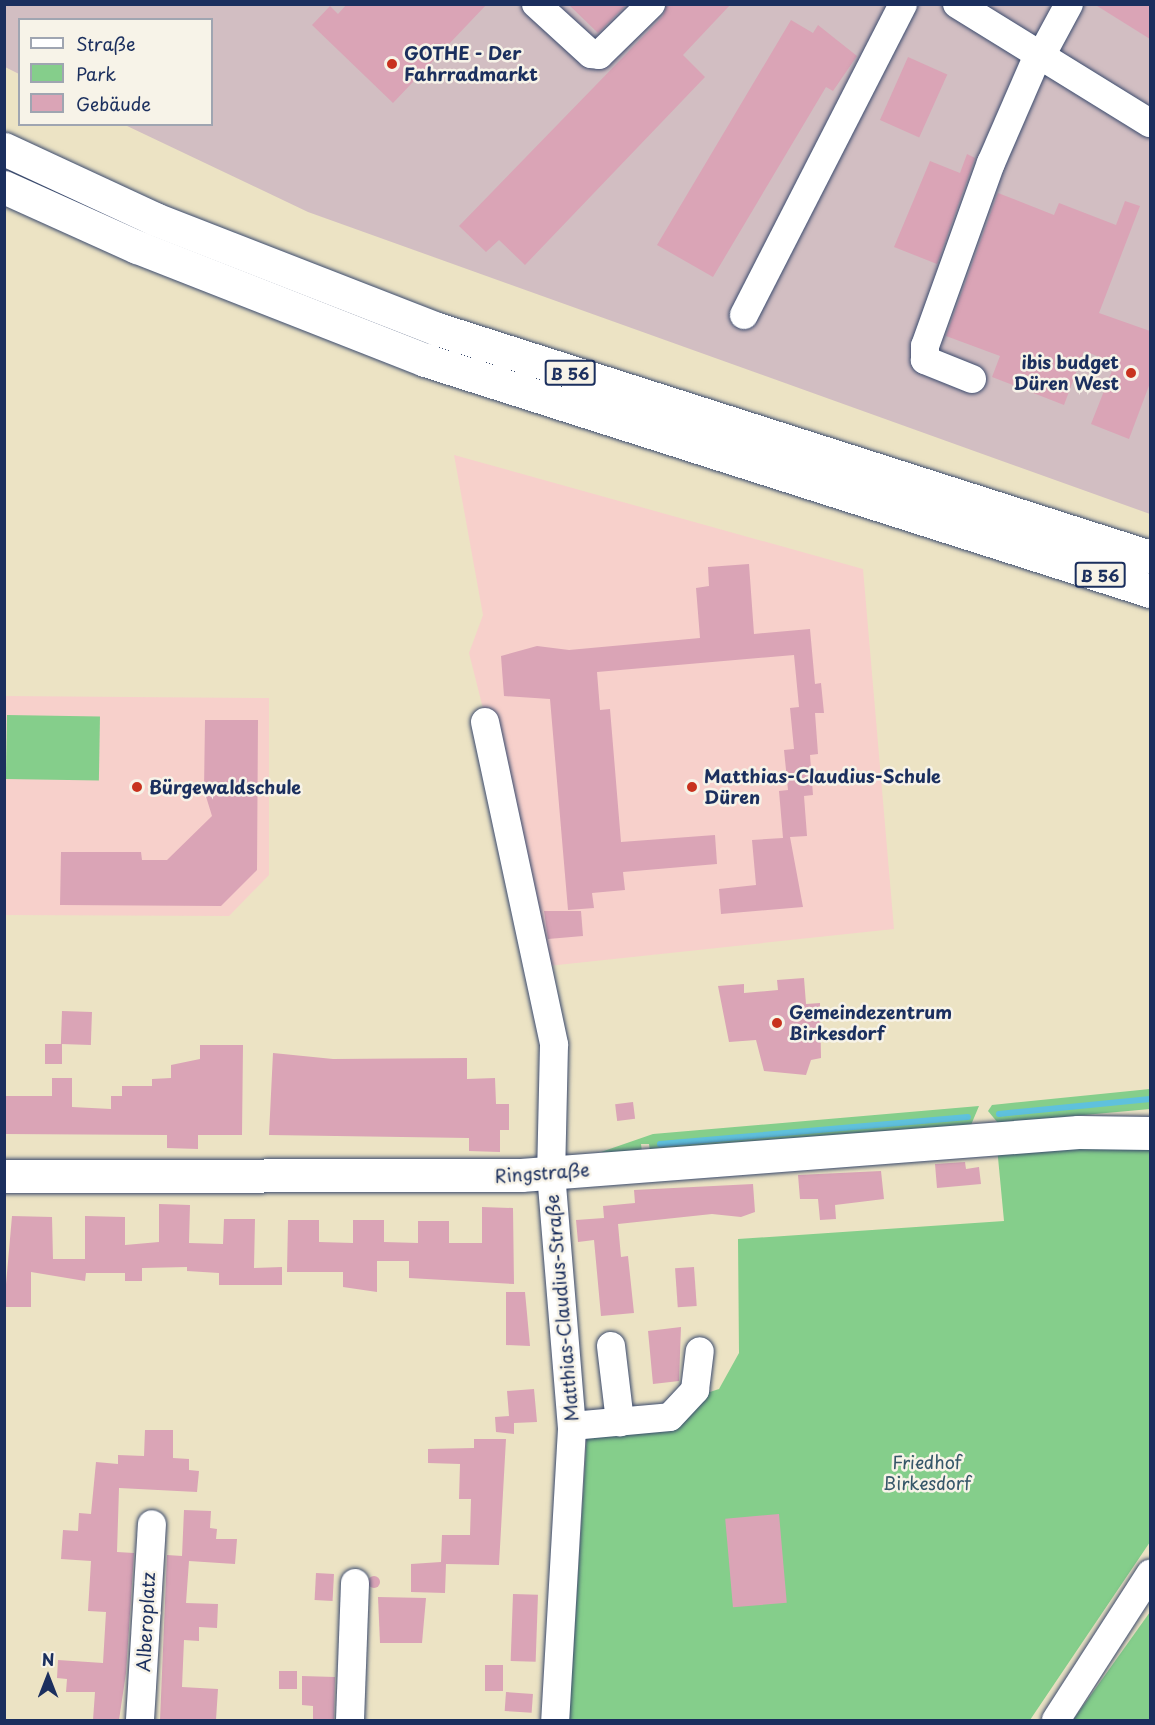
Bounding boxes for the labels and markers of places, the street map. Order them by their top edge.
place label: GOTHE - Der Fahrradmarkt [404,43,538,86]
marker: GOTHE - Der Fahrradmarkt [385,57,399,71]
place label: ibis budget Düren West [1012,352,1119,394]
marker: ibis budget Düren West [1124,366,1138,380]
place label: Matthias-Claudius-Schule Düren [704,766,941,808]
place label: Bürgewaldschule [149,776,301,798]
marker: Bürgewaldschule [130,780,144,794]
marker: Matthias-Claudius-Schule Düren [685,780,699,794]
place label: Gemeindezentrum Birkesdorf [789,1002,952,1044]
marker: Gemeindezentrum Birkesdorf [770,1016,784,1030]

